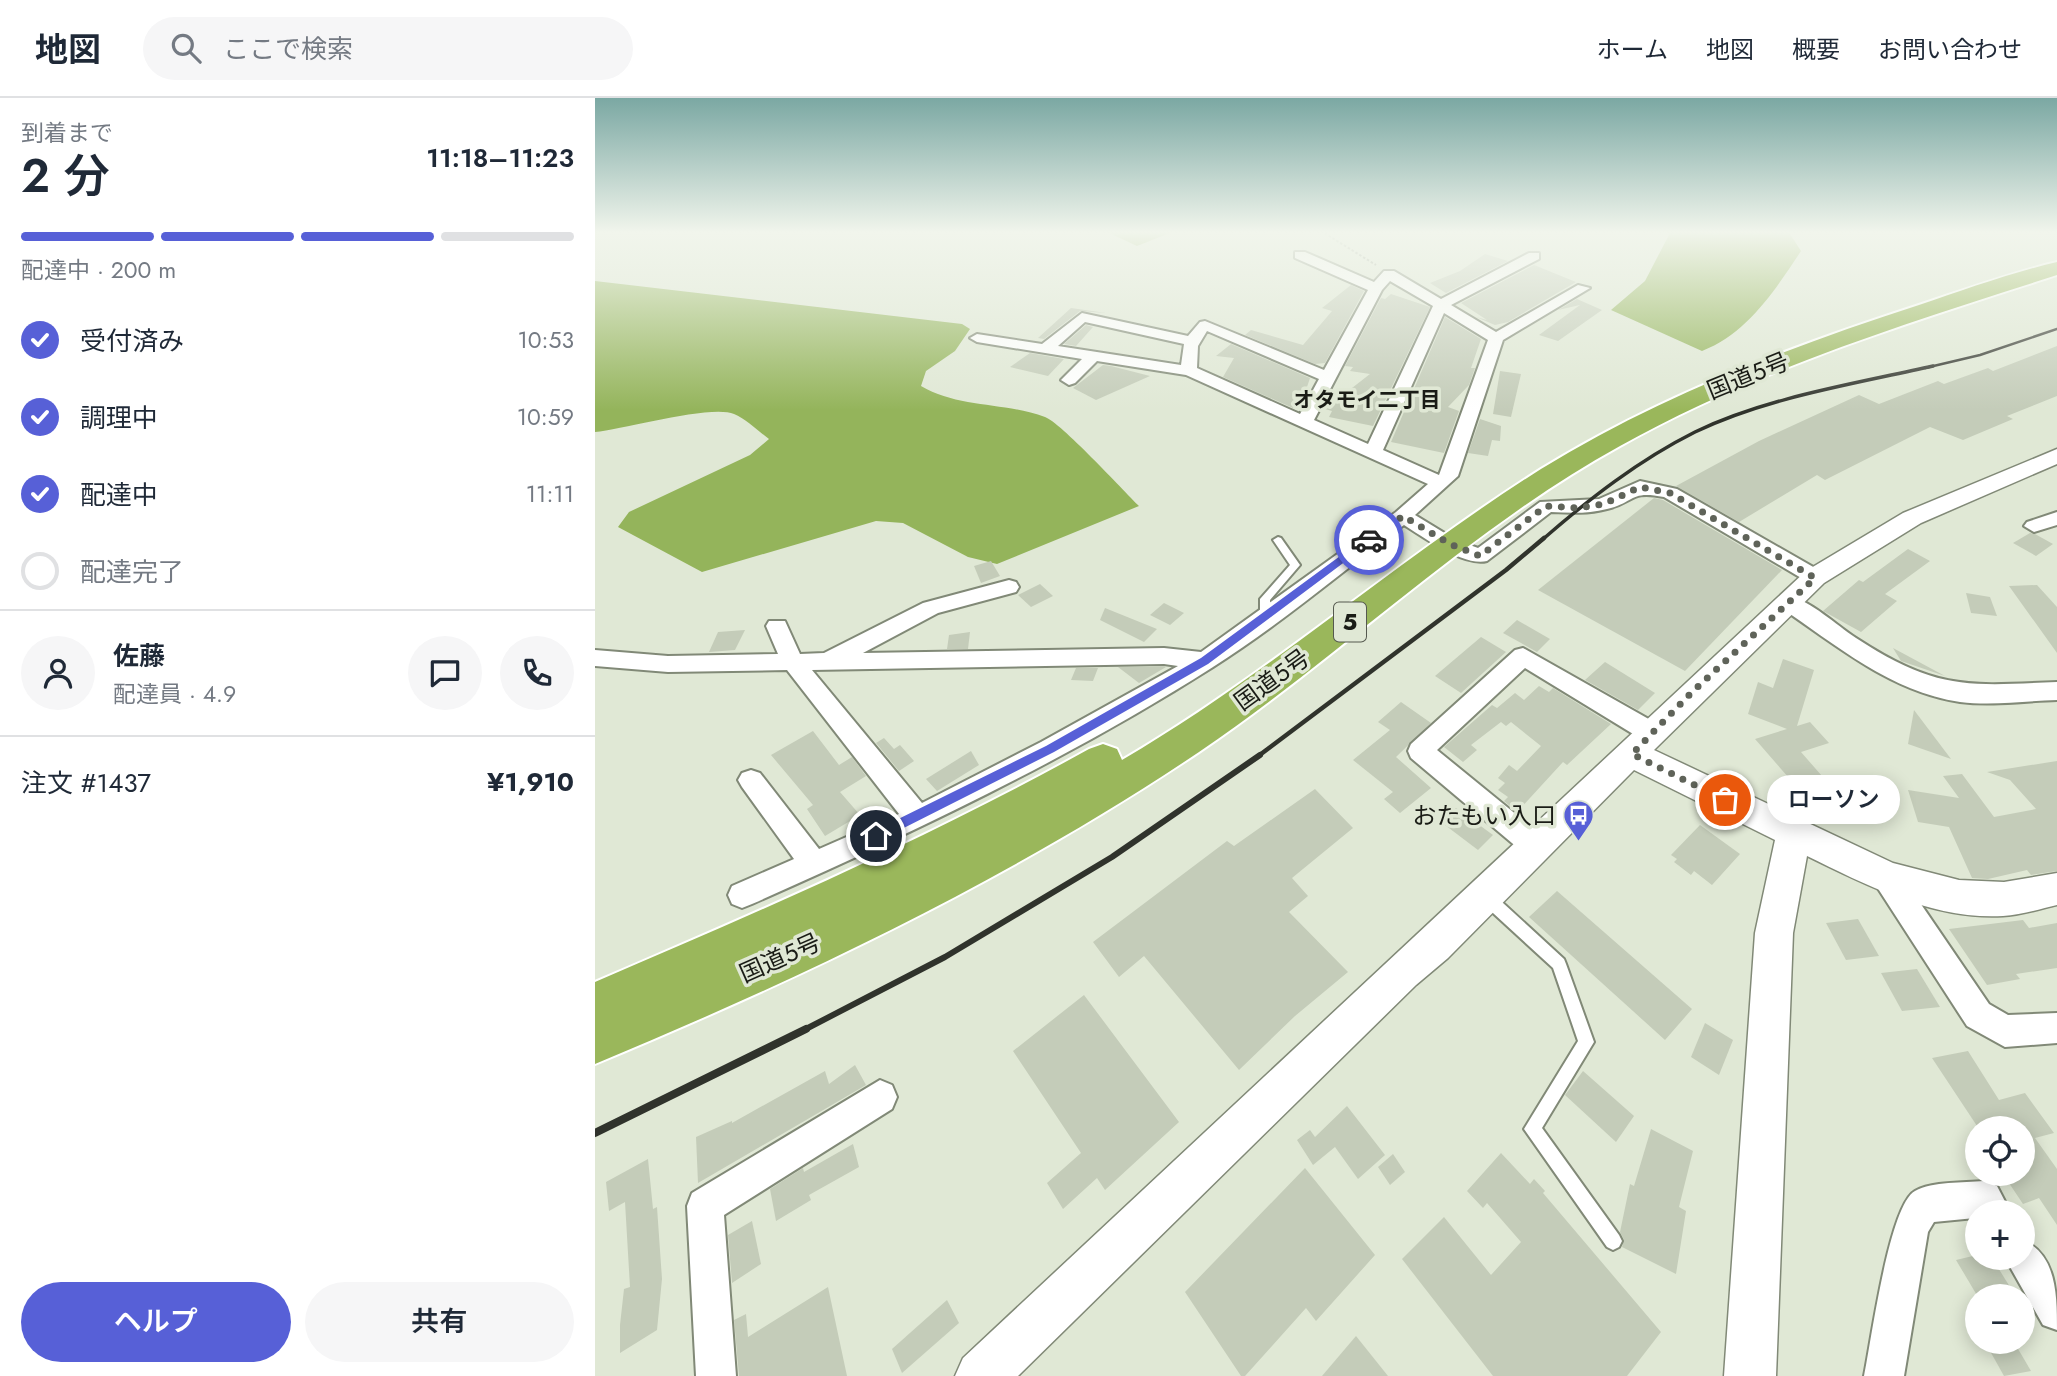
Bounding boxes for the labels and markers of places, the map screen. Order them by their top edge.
pin [1695,770,1755,830]
callout: ローソン [1767,776,1900,824]
place label: おたもい入口 [1412,798,1556,833]
bus stop icon: おたもい入口 [1562,799,1596,843]
pin [846,806,906,866]

